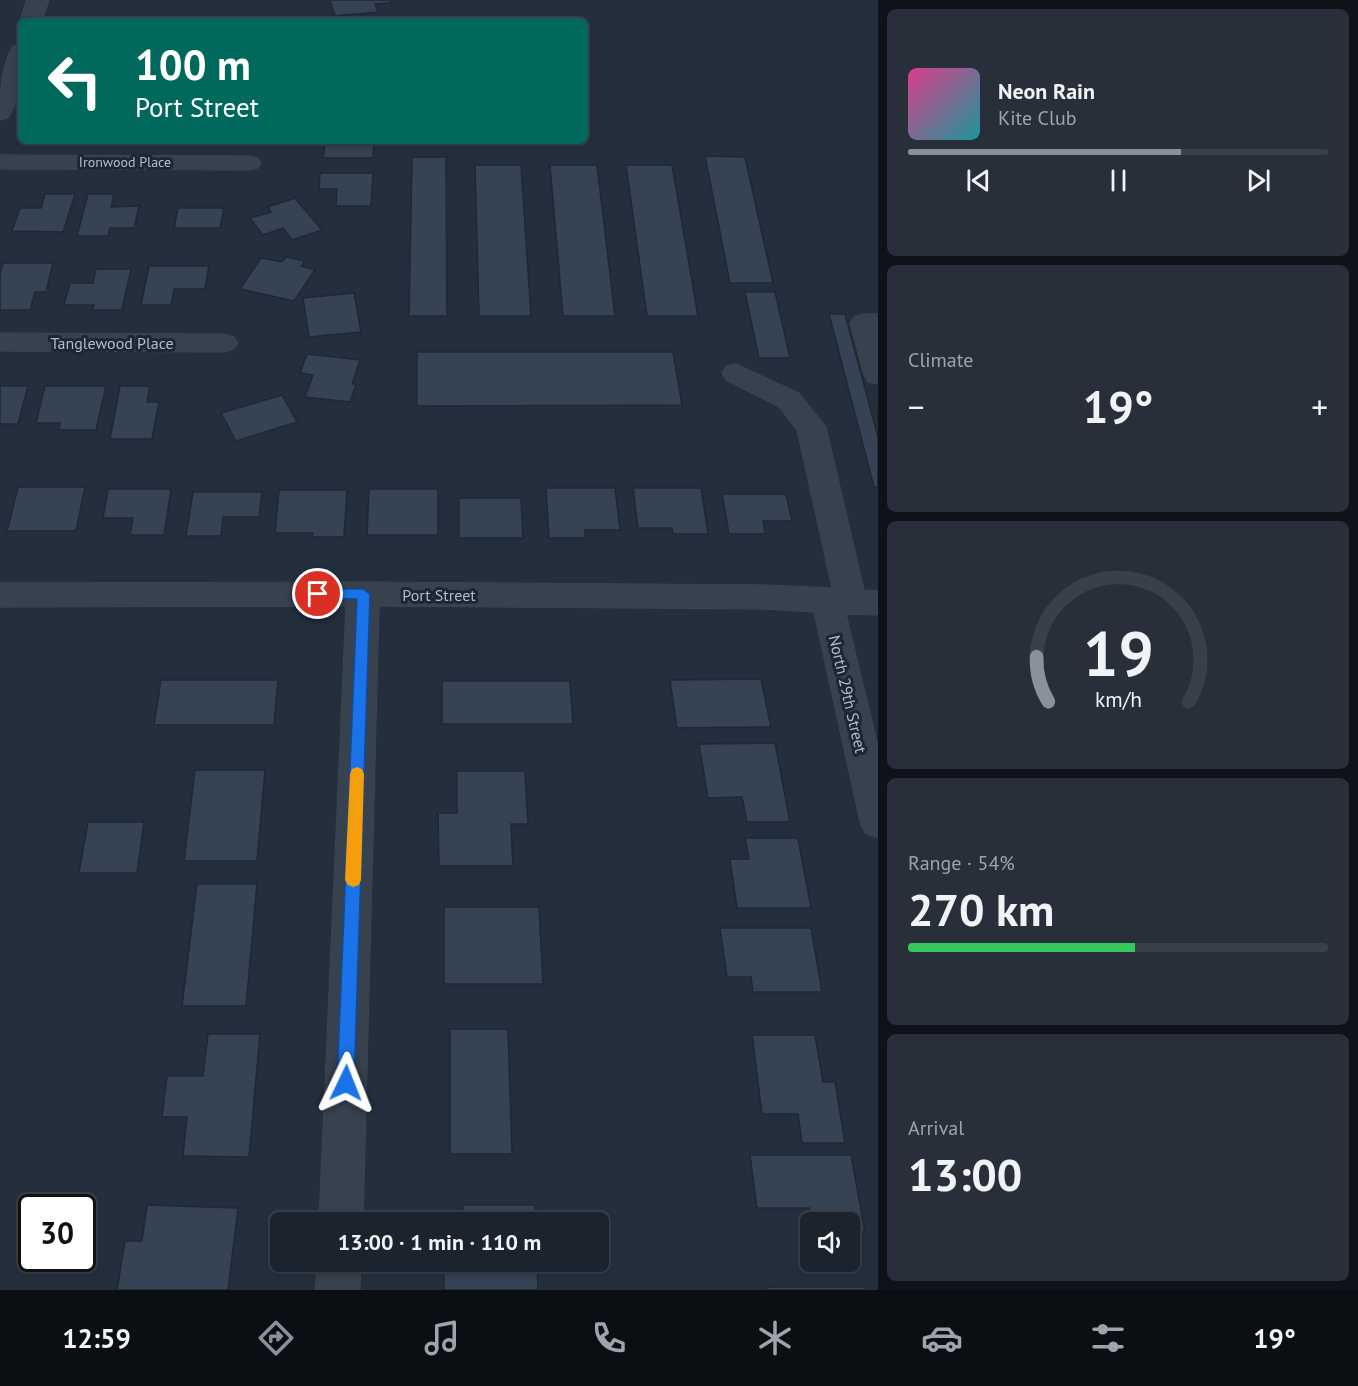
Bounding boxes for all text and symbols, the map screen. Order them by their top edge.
text: 100 m [135,37,251,92]
icon: left [36,42,114,120]
text: Neon Rain [998,77,1095,105]
text: Port Street [135,90,259,124]
text: Kite Club [998,105,1076,131]
street label: Ironwood Place [79,153,171,171]
icon: previous [962,164,995,197]
icon: pause [1102,164,1135,197]
icon: next [1242,164,1275,197]
street label: Tanglewood Place [50,333,174,353]
text: Climate [908,347,974,373]
text: 19° [1083,377,1153,435]
text: − [908,385,925,428]
text: + [1311,385,1328,428]
pin [292,568,343,619]
icon: arrive [301,577,334,610]
street label: Port Street [402,585,476,605]
text: 19 [1083,612,1153,693]
street label: North 29th Street [825,633,871,755]
text: km/h [1094,685,1141,713]
text: Range · 54% [908,850,1015,876]
text: 270 km [908,880,1054,938]
position arrow [314,1051,378,1115]
text: Arrival [908,1115,964,1141]
text: 13:00 [908,1145,1022,1203]
speed limit sign: 30 [18,1194,96,1272]
map controls [800,1212,860,1272]
button: sound [800,1212,860,1272]
text: 13:00 · 1 min · 110 m [338,1228,541,1256]
icon: directions [255,1317,297,1359]
icon: music [421,1317,463,1359]
icon: phone [588,1317,630,1359]
icon: climate [754,1317,796,1359]
icon: car [921,1317,963,1359]
icon: filters [1087,1317,1129,1359]
text: 12:59 [62,1321,131,1355]
text: 19° [1253,1321,1296,1355]

